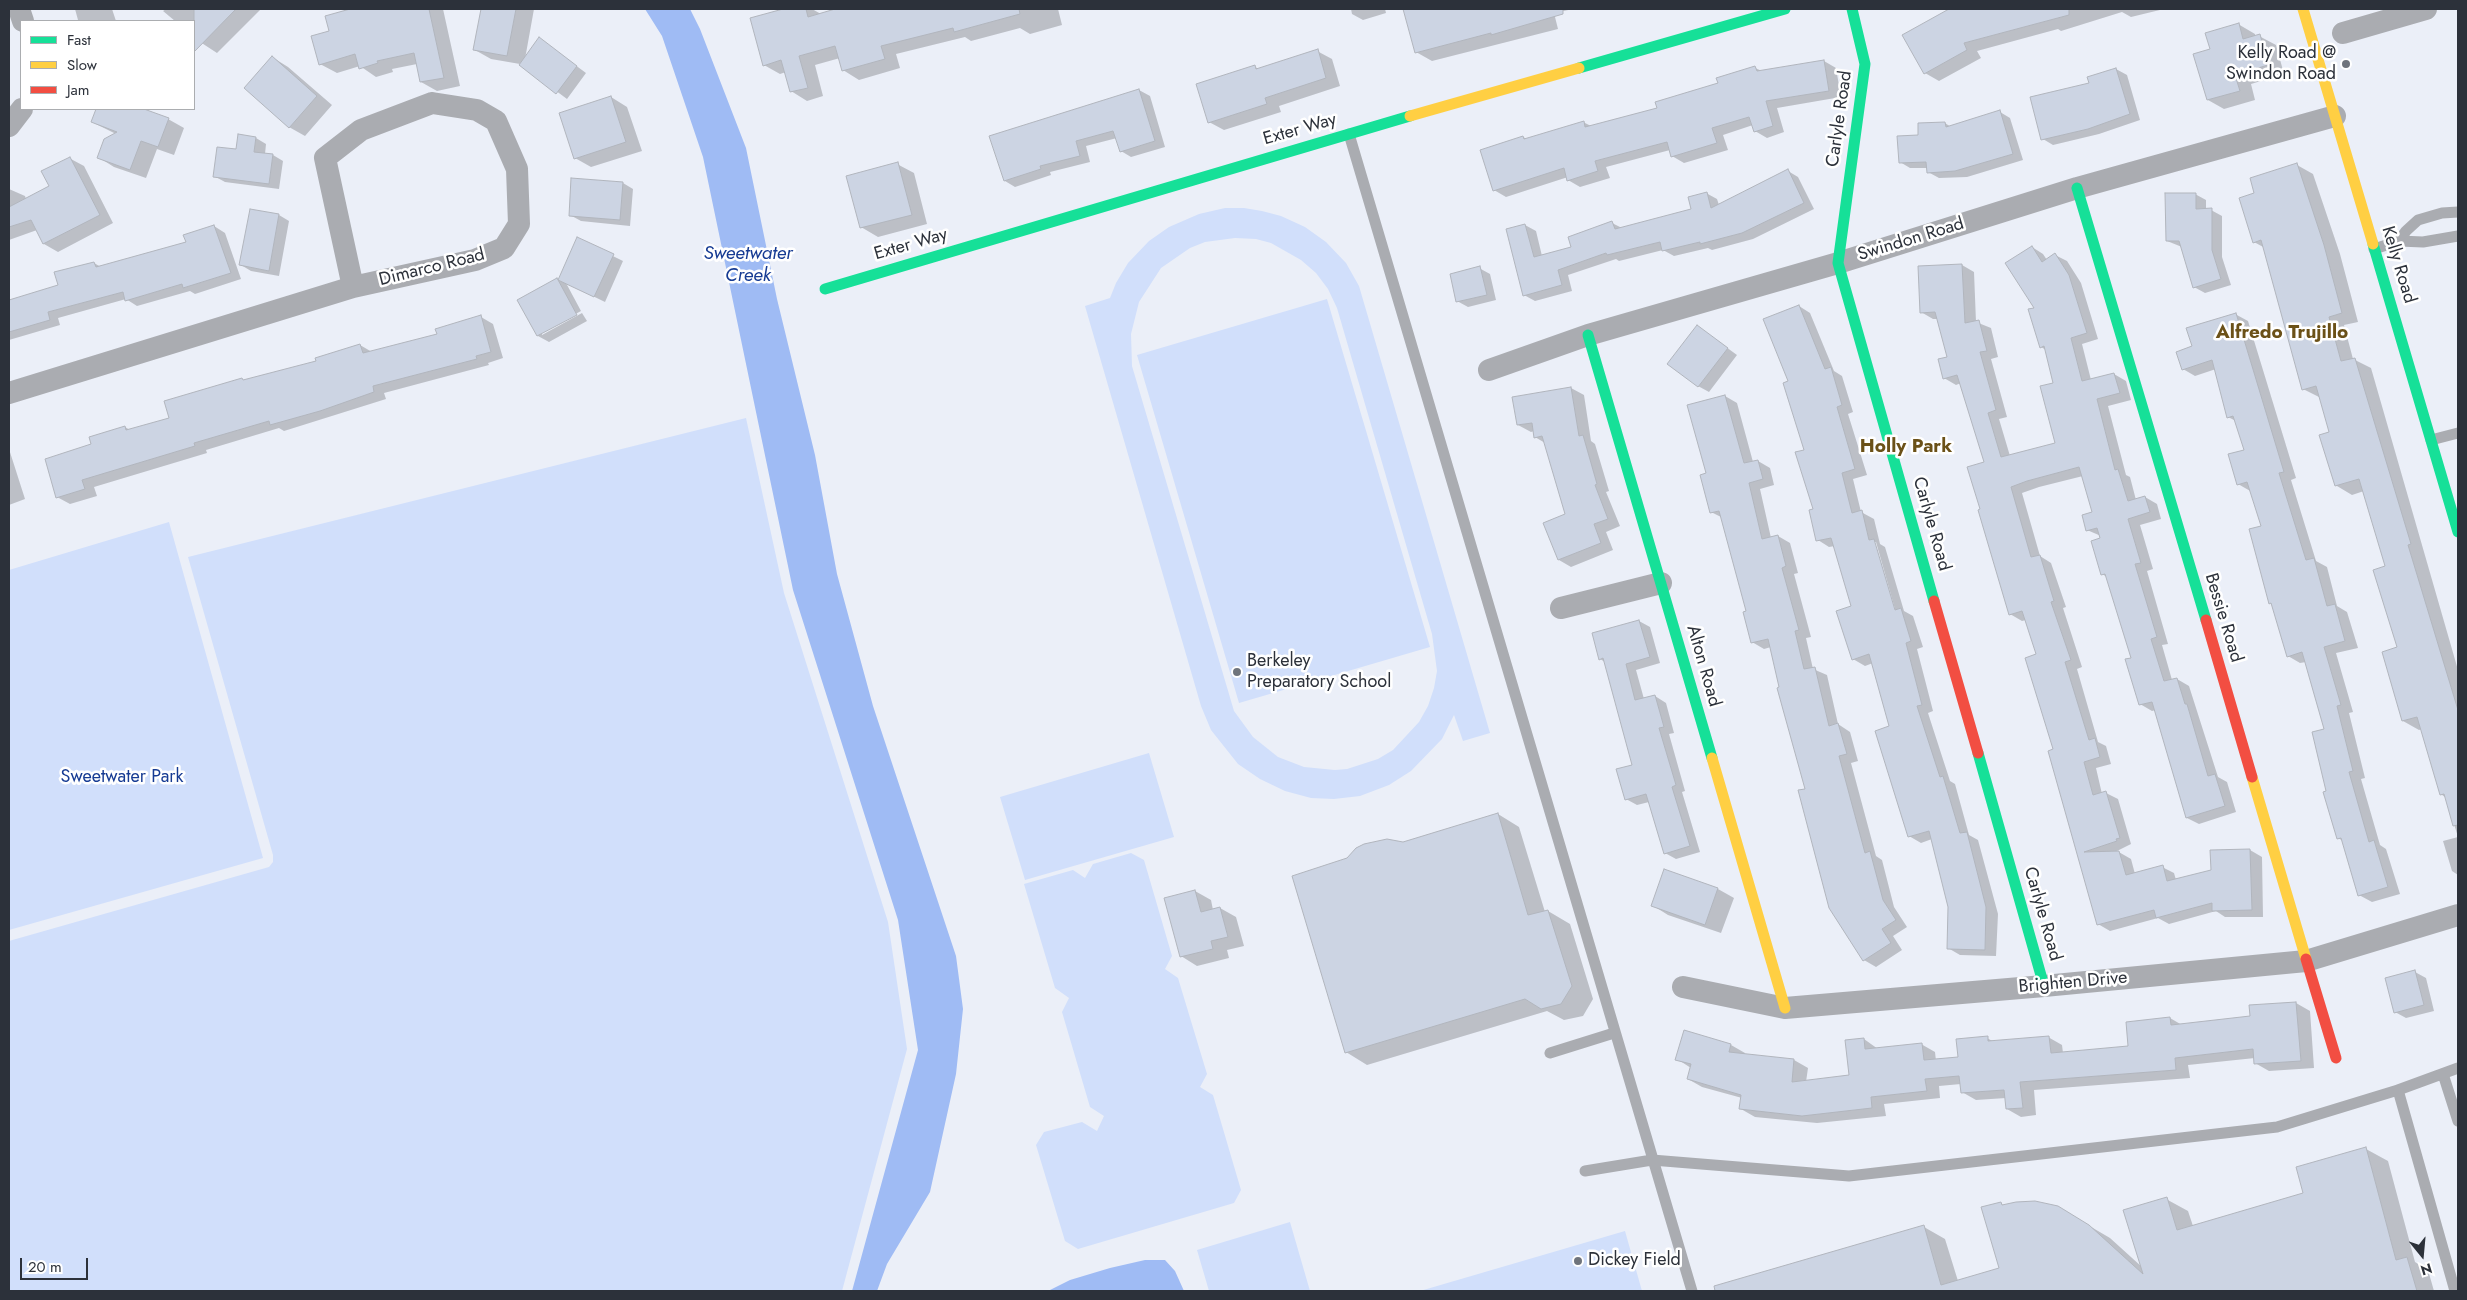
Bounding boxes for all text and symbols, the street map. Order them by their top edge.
legend [20,20,195,110]
text: Fast [67,29,91,51]
place label: Kelly Road @ Swindon Road [2226,43,2336,86]
text: Slow [67,54,97,76]
marker: Kelly Road @ Swindon Road [2340,58,2352,70]
street label: Carlyle Road [1823,70,1857,168]
text: Jam [67,79,90,101]
street label: Exter Way [1261,109,1339,151]
street label: Swindon Road [1855,214,1967,266]
street label: Exter Way [872,224,950,266]
street label: Kelly Road [2376,224,2420,306]
water label: Sweetwater Creek [703,243,793,287]
street label: Dimarco Road [377,244,487,292]
district label: Alfredo Trujillo [2216,322,2348,344]
district label: Holly Park [1860,436,1952,458]
street label: Carlyle Road [1907,474,1955,574]
street label: Bessie Road [2199,571,2247,665]
street label: Alton Road [1681,623,1725,709]
place label: Berkeley Preparatory School [1247,651,1391,694]
marker: Berkeley Preparatory School [1231,666,1243,678]
park label: Sweetwater Park [61,767,183,789]
street label: Carlyle Road [2018,864,2066,964]
street label: Brighten Drive [2018,967,2128,999]
north arrow [2397,1230,2447,1280]
scale bar [22,1248,90,1280]
place label: Dickey Field [1588,1250,1681,1272]
marker: Dickey Field [1572,1255,1584,1267]
text: 20 m [28,1256,62,1278]
text: N [2418,1258,2435,1281]

